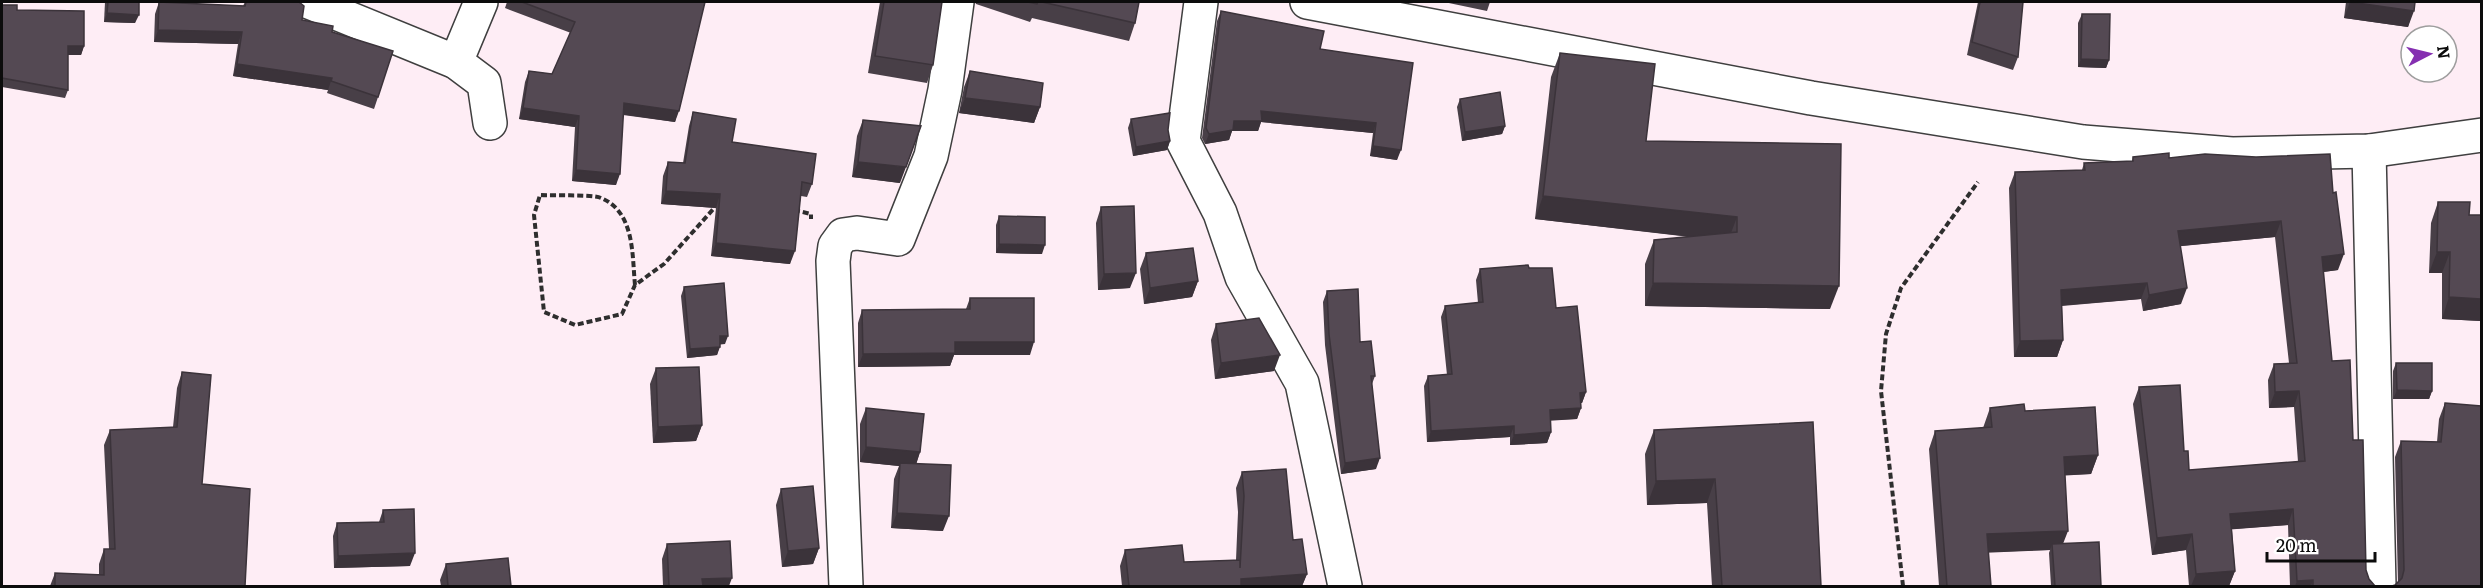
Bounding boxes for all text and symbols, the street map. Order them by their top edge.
north arrow [2399,24,2459,84]
text: N [2432,44,2458,60]
scale bar [2267,525,2375,563]
text: 20 m [2276,531,2317,558]

